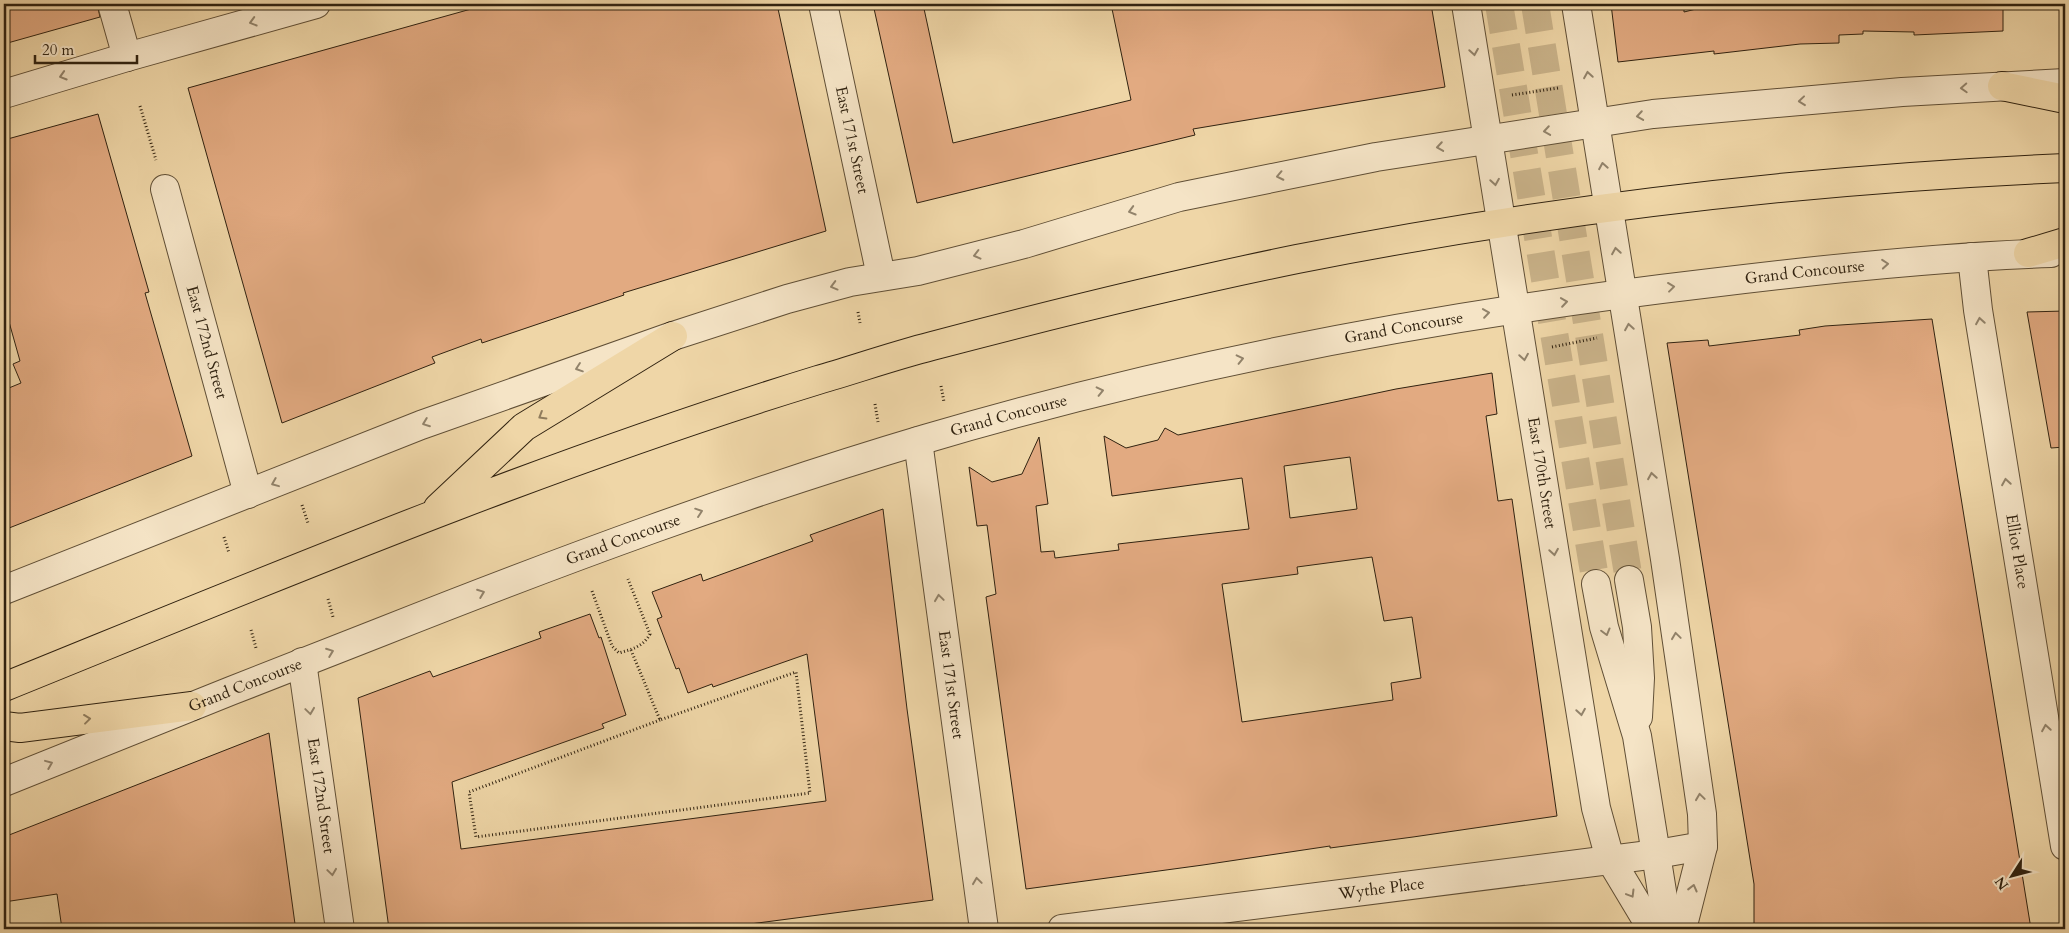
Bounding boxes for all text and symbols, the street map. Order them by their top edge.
one-way arrow [249,16,257,26]
scale bar [35,32,138,64]
text: 20 m [42,40,74,60]
one-way arrow [1469,47,1479,56]
one-way arrow [59,71,67,81]
one-way arrow [1583,71,1594,79]
one-way arrow [1960,83,1968,94]
street label: East 171st Street [830,84,874,196]
one-way arrow [1798,95,1806,106]
one-way arrow [1636,111,1645,121]
one-way arrow [1543,125,1552,135]
one-way arrow [1436,141,1444,151]
one-way arrow [1598,162,1608,170]
one-way arrow [1276,170,1285,180]
one-way arrow [1489,178,1500,186]
one-way arrow [1128,205,1137,216]
one-way arrow [1612,247,1622,255]
one-way arrow [972,249,981,260]
street label: Grand Concourse [1744,255,1866,290]
one-way arrow [1881,258,1889,269]
one-way arrow [830,281,838,291]
one-way arrow [1668,282,1676,293]
street label: East 172nd Street [181,283,233,402]
one-way arrow [1561,297,1569,308]
street label: Grand Concourse [1342,307,1465,349]
one-way arrow [1482,308,1490,319]
one-way arrow [1975,317,1986,325]
one-way arrow [1624,323,1634,332]
one-way arrow [1518,352,1528,361]
one-way arrow [1235,354,1244,365]
one-way arrow [575,362,584,372]
one-way arrow [1095,386,1104,397]
street label: Grand Concourse [947,389,1070,442]
one-way arrow [539,409,548,419]
street label: East 170th Street [1522,415,1562,530]
one-way arrow [422,417,431,427]
one-way arrow [1647,471,1658,479]
one-way arrow [271,477,280,488]
one-way arrow [2001,477,2012,485]
one-way arrow [695,508,703,518]
street label: Grand Concourse [563,509,684,571]
street label: Elliot Place [2000,512,2034,591]
one-way arrow [1549,548,1559,556]
one-way arrow [476,588,485,599]
one-way arrow [934,594,945,602]
one-way arrow [1600,627,1611,636]
street label: East 171st Street [933,629,969,740]
one-way arrow [1672,632,1682,641]
one-way arrow [325,648,334,658]
street label: Grand Concourse [185,653,305,718]
one-way arrow [304,707,315,715]
one-way arrow [1575,708,1585,717]
one-way arrow [83,714,91,725]
one-way arrow [2042,724,2052,733]
street label: East 172nd Street [302,736,340,855]
one-way arrow [44,760,53,770]
one-way arrow [1695,793,1706,801]
north arrow [1986,850,2036,900]
one-way arrow [327,867,337,876]
street label: Wythe Place [1336,872,1426,905]
text: N [1991,873,2013,894]
one-way arrow [973,877,983,885]
one-way arrow [1687,884,1697,892]
one-way arrow [1624,889,1634,898]

